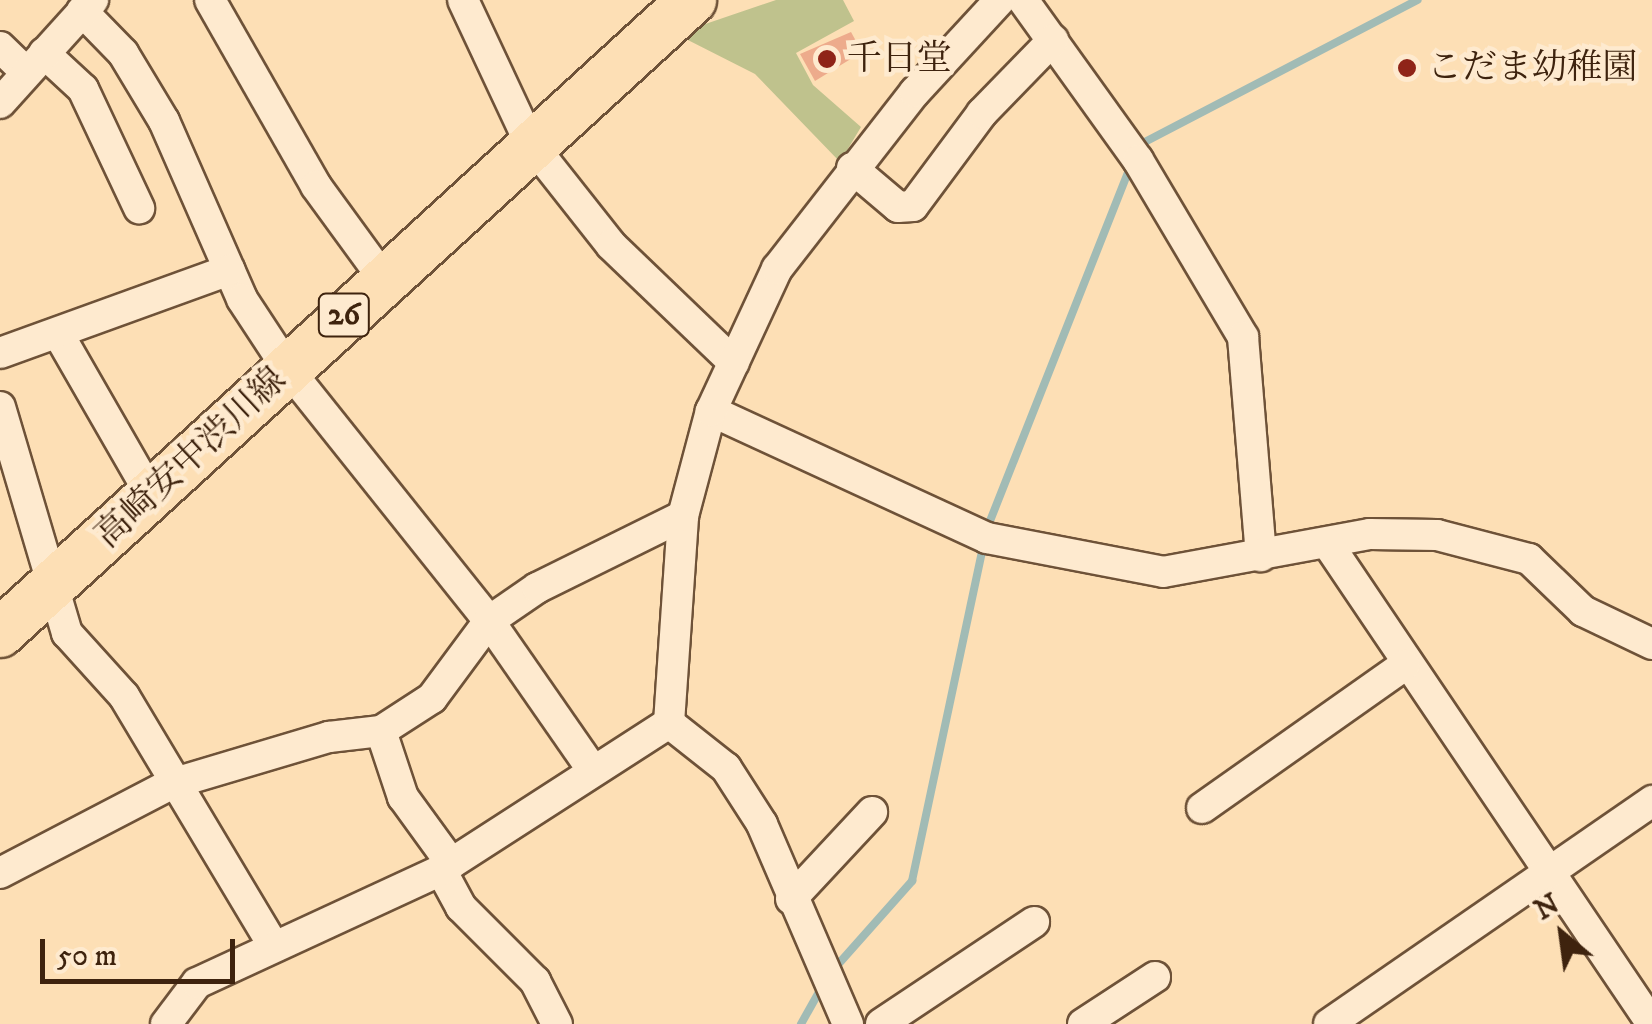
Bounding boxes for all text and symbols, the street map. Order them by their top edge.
place label: 千日堂 [847,38,952,80]
place label: こだま幼稚園 [1427,47,1637,89]
marker: 千日堂 [816,48,838,70]
marker: こだま幼稚園 [1396,57,1418,79]
road number: 26 [316,288,372,342]
street label: 高崎安中渋川線 [87,359,295,557]
north arrow [1512,884,1612,984]
text: N [1529,886,1566,928]
scale bar [45,919,240,981]
text: 50 m [57,938,117,975]

